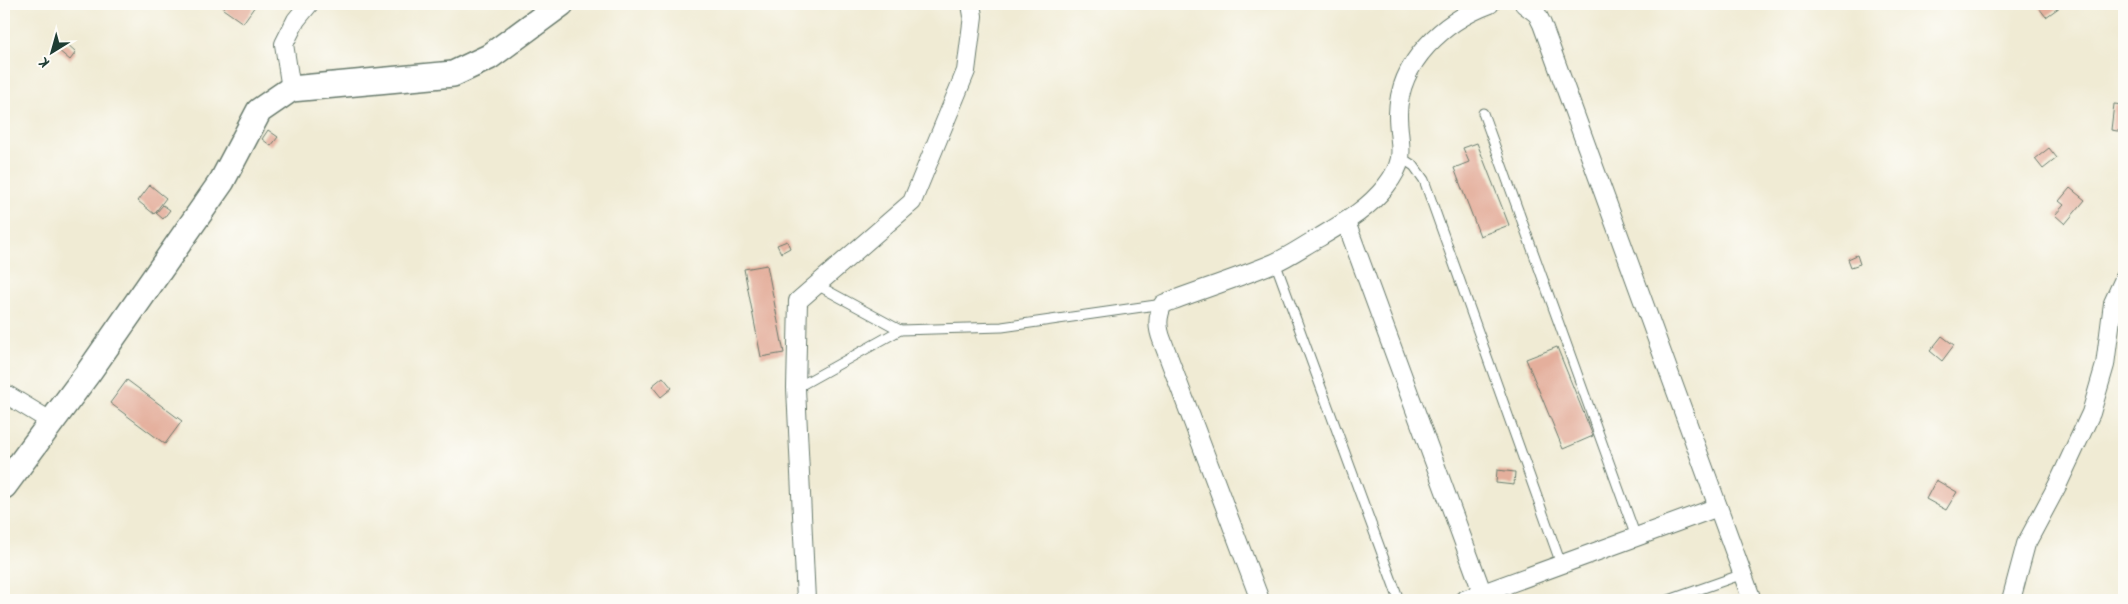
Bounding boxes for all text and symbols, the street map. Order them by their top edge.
north arrow [28,28,78,78]
text: K [34,50,55,73]

